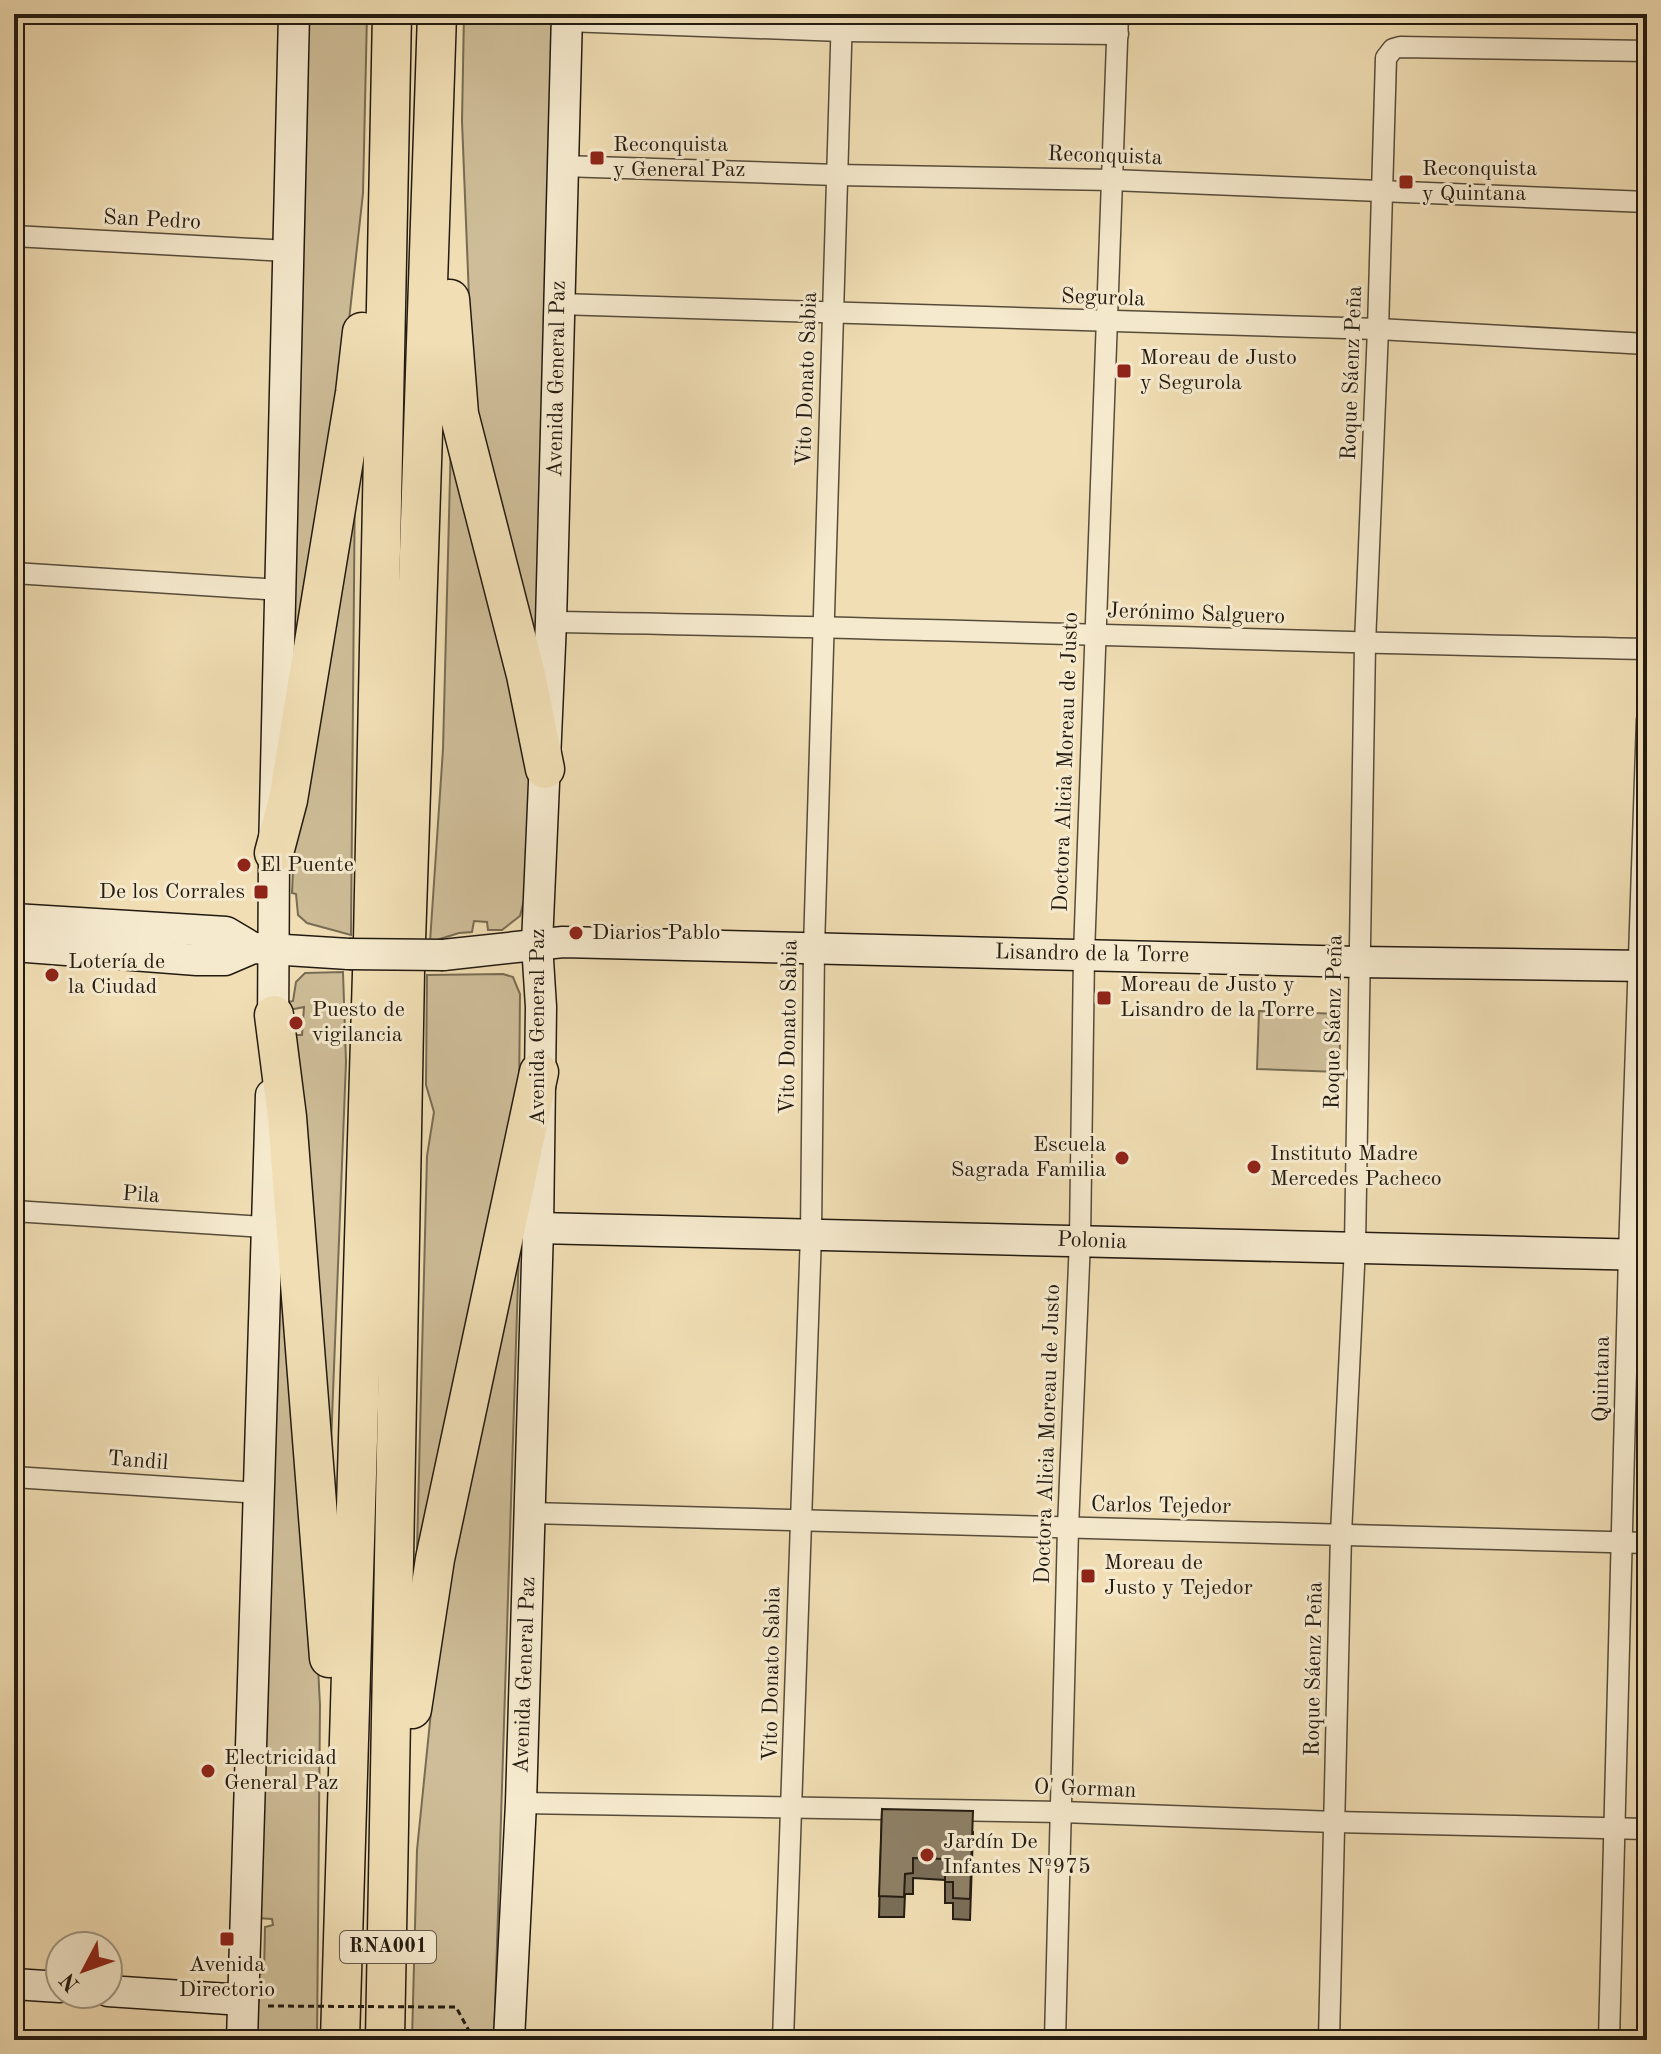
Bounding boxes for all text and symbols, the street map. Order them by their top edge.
place label: Reconquista y General Paz [613,134,745,181]
street label: Reconquista [1047,143,1163,169]
marker: Reconquista y General Paz [588,149,606,167]
place label: Reconquista y Quintana [1422,158,1537,205]
marker: Reconquista y Quintana [1397,173,1415,191]
street label: San Pedro [103,206,201,234]
street label: Avenida General Paz [544,280,570,478]
street label: Roque Sáenz Peña [1338,285,1366,461]
street label: Segurola [1061,286,1146,310]
street label: Vito Donato Sabia [793,291,821,467]
place label: Moreau de Justo y Segurola [1140,347,1297,394]
marker: Moreau de Justo y Segurola [1115,362,1133,380]
street label: Jerónimo Salguero [1106,600,1286,628]
street label: Doctora Alicia Moreau de Justo [1050,612,1082,912]
place label: El Puente [260,854,354,876]
marker: El Puente [235,856,253,874]
place label: De los Corrales [99,881,245,903]
marker: De los Corrales [252,883,270,901]
place label: Diarios Pablo [592,922,721,944]
marker: Diarios Pablo [567,924,585,942]
street label: Avenida General Paz [527,929,549,1125]
street label: Roque Sáenz Peña [1321,934,1347,1110]
street label: Vito Donato Sabia [776,939,802,1115]
street label: Lisandro de la Torre [995,941,1189,967]
place label: Lotería de la Ciudad [68,951,165,998]
marker: Lotería de la Ciudad [43,966,61,984]
place label: Moreau de Justo y Lisandro de la Torre [1120,974,1315,1021]
marker: Moreau de Justo y Lisandro de la Torre [1095,989,1113,1007]
place label: Puesto de vigilancia [312,999,405,1046]
marker: Puesto de vigilancia [287,1014,305,1032]
place label: Escuela Sagrada Familia [951,1134,1106,1181]
place label: Instituto Madre Mercedes Pacheco [1270,1143,1442,1190]
marker: Escuela Sagrada Familia [1113,1149,1131,1167]
marker: Instituto Madre Mercedes Pacheco [1245,1158,1263,1176]
street label: Pila [121,1183,161,1207]
street label: Polonia [1056,1229,1128,1253]
street label: Doctora Alicia Moreau de Justo [1032,1284,1064,1584]
street label: Quintana [1590,1336,1614,1422]
street label: Tandil [107,1448,169,1474]
street label: Carlos Tejedor [1091,1494,1231,1518]
place label: Moreau de Justo y Tejedor [1104,1552,1253,1599]
marker: Moreau de Justo y Tejedor [1079,1567,1097,1585]
street label: Avenida General Paz [511,1576,539,1774]
street label: Roque Sáenz Peña [1301,1581,1327,1757]
street label: Vito Donato Sabia [759,1586,785,1762]
place label: Electricidad General Paz [224,1747,339,1794]
marker: Electricidad General Paz [199,1762,217,1780]
street label: O' Gorman [1033,1776,1137,1802]
place label: Jardín De Infantes Nº975 [943,1831,1091,1878]
marker: Jardín De Infantes Nº975 [918,1846,936,1864]
north arrow [44,1930,124,2010]
marker: Avenida Directorio [218,1930,236,1948]
road number: RNA001 [340,1931,436,1963]
place label: Avenida Directorio [179,1954,275,2001]
text: N [56,1968,84,1995]

